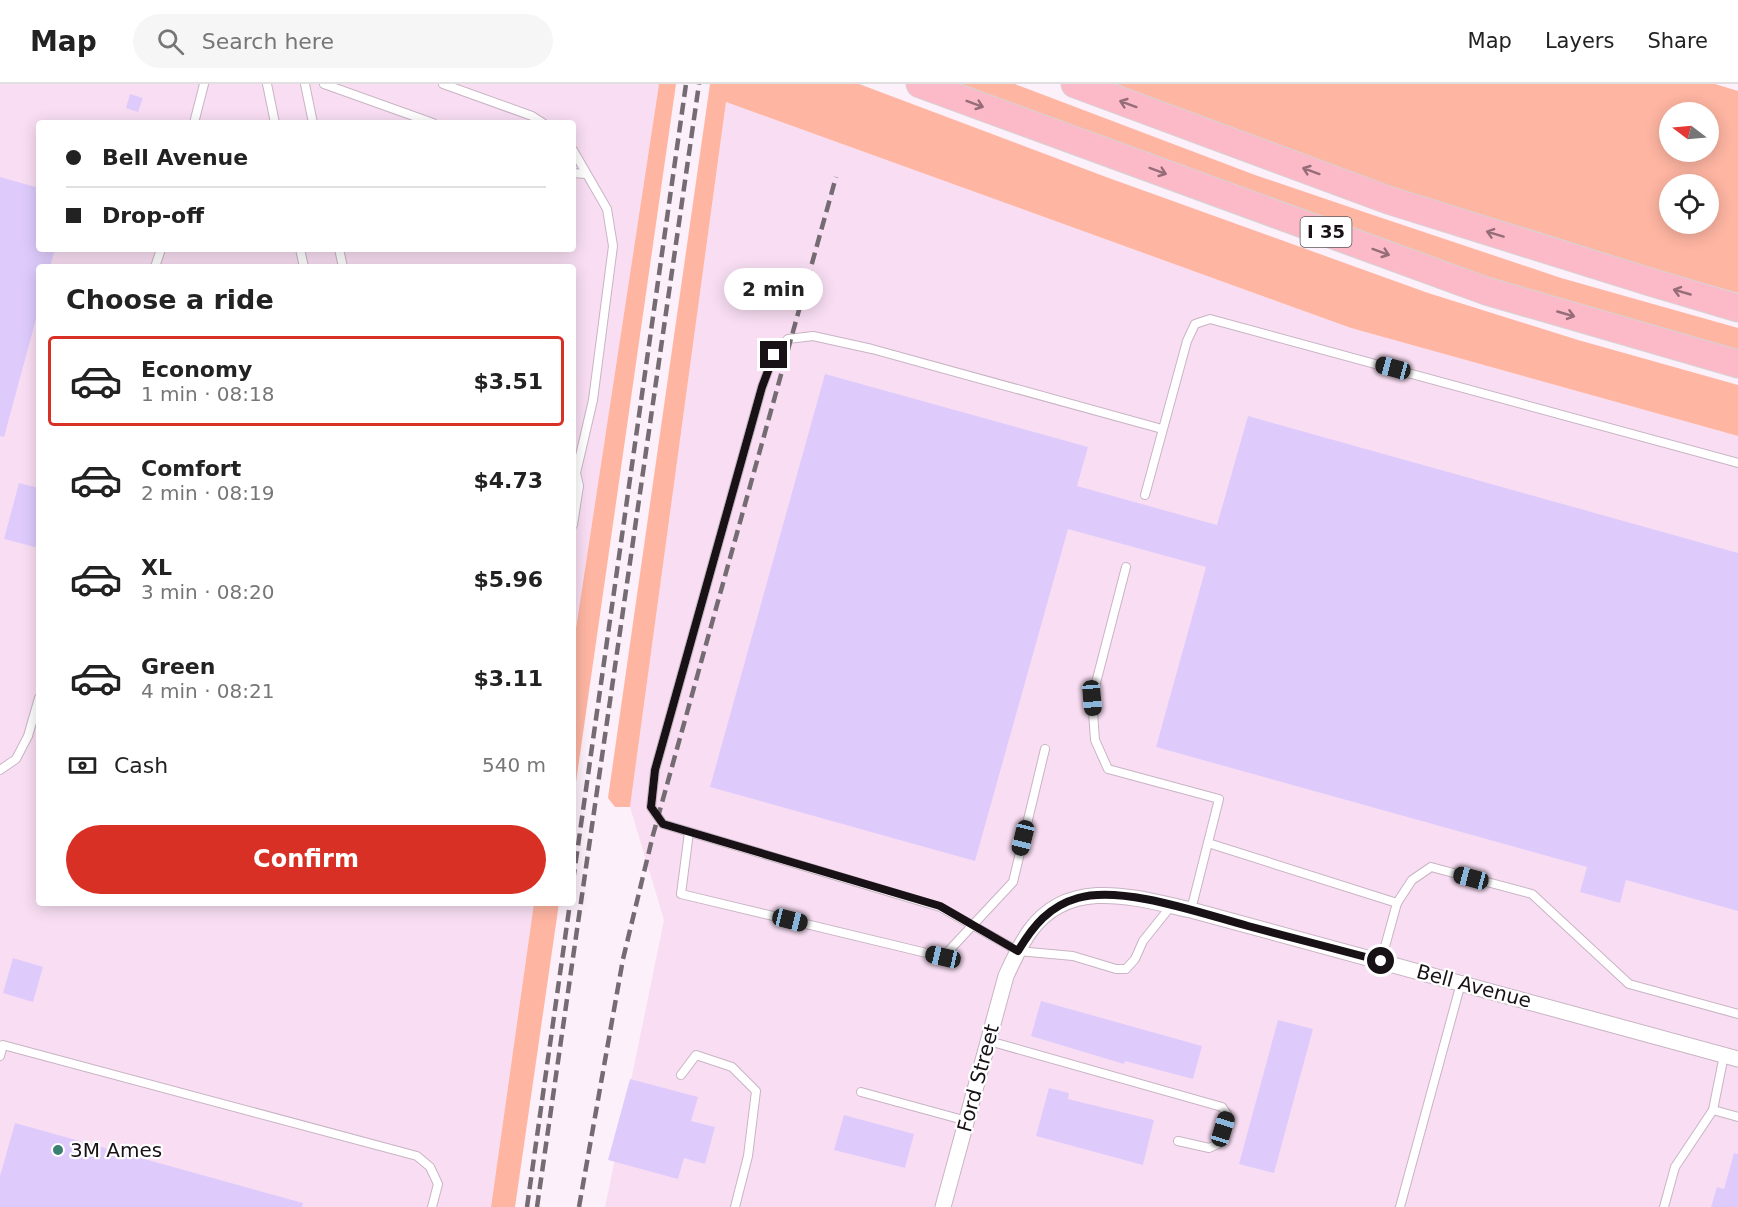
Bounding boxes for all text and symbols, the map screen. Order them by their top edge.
search box [133,14,553,68]
text: Map [30,25,97,58]
icon: search [154,25,187,58]
text: Search here [202,29,334,54]
text: Map [1468,29,1512,53]
text: Layers [1545,29,1614,53]
text: Share [1647,29,1708,53]
one-way arrow [1119,97,1138,108]
one-way arrow [965,99,984,110]
north arrow [1659,102,1719,162]
map controls [1659,102,1719,234]
text: Bell Avenue [102,145,248,170]
one-way arrow [1302,165,1321,176]
one-way arrow [1148,166,1167,177]
button: locate [1659,174,1719,234]
text: Drop-off [102,203,204,228]
road number: I 35 [1300,217,1352,247]
one-way arrow [1486,228,1505,239]
one-way arrow [1371,248,1390,259]
callout: 2 min [724,268,824,310]
text: 2 min [742,277,805,301]
text: Choose a ride [66,284,274,315]
one-way arrow [1673,285,1692,297]
one-way arrow [1556,309,1575,320]
route end [760,341,787,368]
icon: car [69,354,123,408]
car [1373,355,1413,381]
text: Economy [141,357,252,382]
text: $3.51 [473,369,543,394]
text: 1 min · 08:18 [141,382,275,406]
icon: car [69,453,123,507]
text: Comfort [141,456,241,481]
text: $4.73 [473,468,543,493]
text: 2 min · 08:19 [141,481,275,505]
icon: car [69,552,123,606]
text: XL [141,555,172,580]
text: $5.96 [473,567,543,592]
text: 3 min · 08:20 [141,580,275,604]
icon: car [69,651,123,705]
text: Green [141,654,215,679]
text: $3.11 [473,666,543,691]
text: 4 min · 08:21 [141,679,275,703]
car [1081,679,1103,717]
icon: cash [66,749,99,782]
text: Cash [114,753,168,778]
text: 540 m [482,753,546,777]
car [1010,818,1036,858]
button: Confirm [66,825,546,894]
car [1451,865,1491,891]
car [770,907,810,933]
car [923,944,963,970]
route start [1367,947,1394,974]
street label: Bell Avenue [1414,959,1534,1013]
street label: Ford Street [952,1021,1004,1135]
car [1209,1109,1237,1149]
place label: 3M Ames [70,1138,162,1162]
marker: 3M Ames [51,1143,65,1157]

